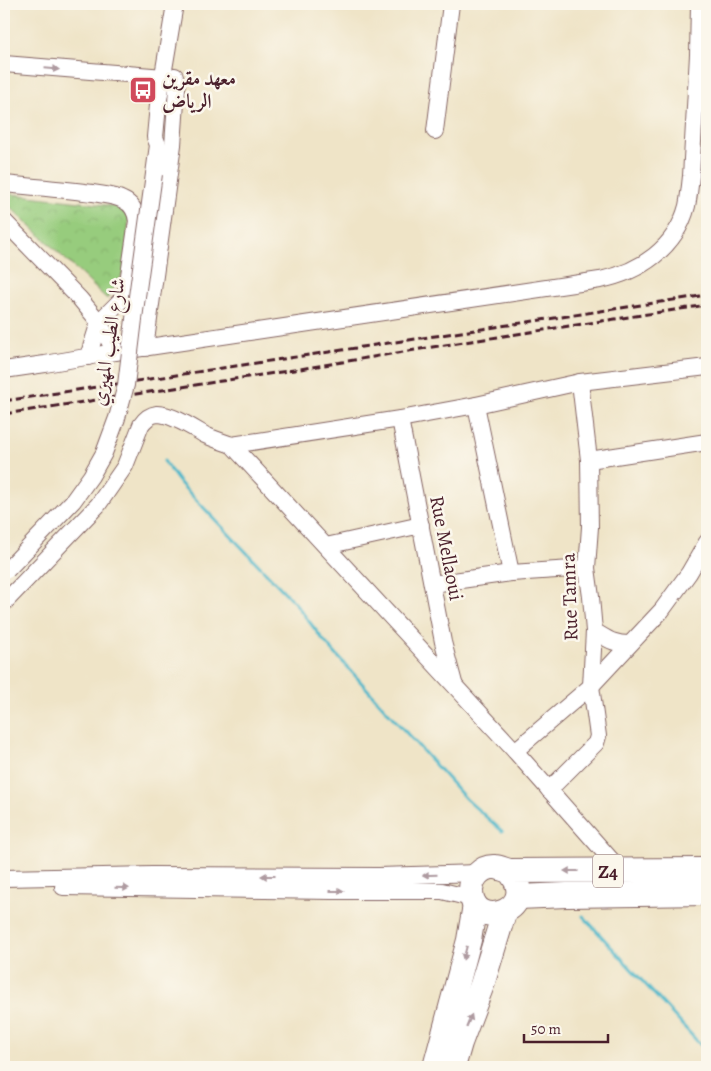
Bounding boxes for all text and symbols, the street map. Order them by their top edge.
one-way arrow [45,65,61,73]
place label: معهد مقرين الرياض [162,65,236,115]
bus stop icon: معهد مقرين الرياض [128,75,158,105]
street label: شارع الطيب المهيري [85,276,136,409]
street label: Rue Mellaoui [423,493,470,603]
street label: Rue Tamra [554,552,585,641]
road number: Z4 [593,854,623,888]
one-way arrow [563,867,579,875]
one-way arrow [422,871,438,879]
one-way arrow [259,872,275,880]
one-way arrow [115,885,131,893]
one-way arrow [330,887,346,895]
one-way arrow [461,945,469,960]
scale bar [524,1011,607,1043]
one-way arrow [465,1013,473,1028]
text: 50 m [531,1019,561,1039]

